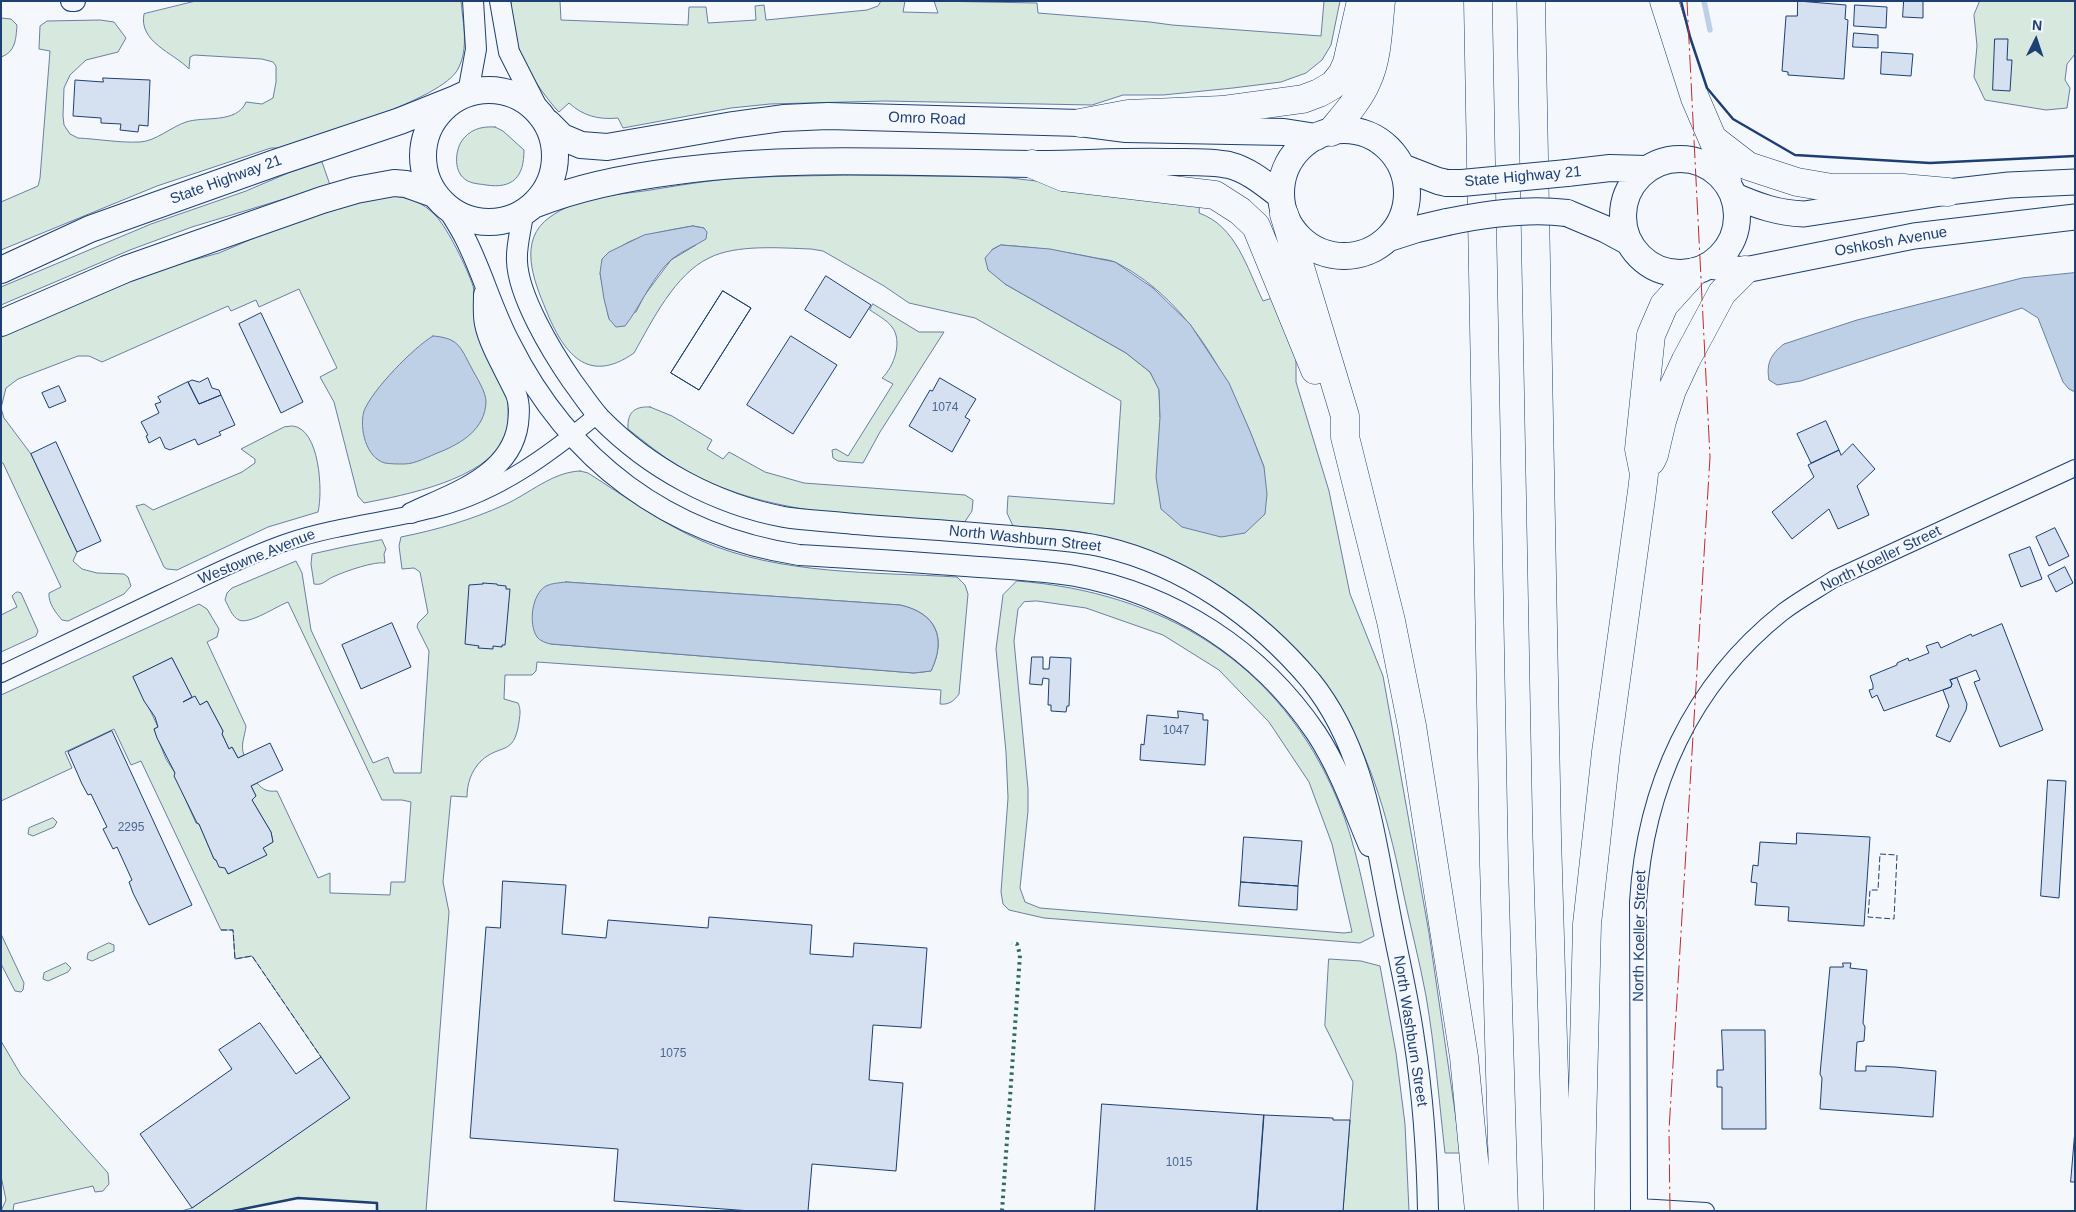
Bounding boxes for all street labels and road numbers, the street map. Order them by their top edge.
street label: Omro Road [888,109,966,129]
street label: State Highway 21 [168,151,284,209]
street label: State Highway 21 [1464,163,1582,191]
street label: Oshkosh Avenue [1833,223,1949,261]
street label: North Washburn Street [948,522,1102,556]
street label: North Koeller Street [1818,522,1944,596]
street label: Westowne Avenue [196,525,318,589]
street label: North Koeller Street [1630,870,1650,1002]
street label: North Washburn Street [1389,954,1431,1108]

